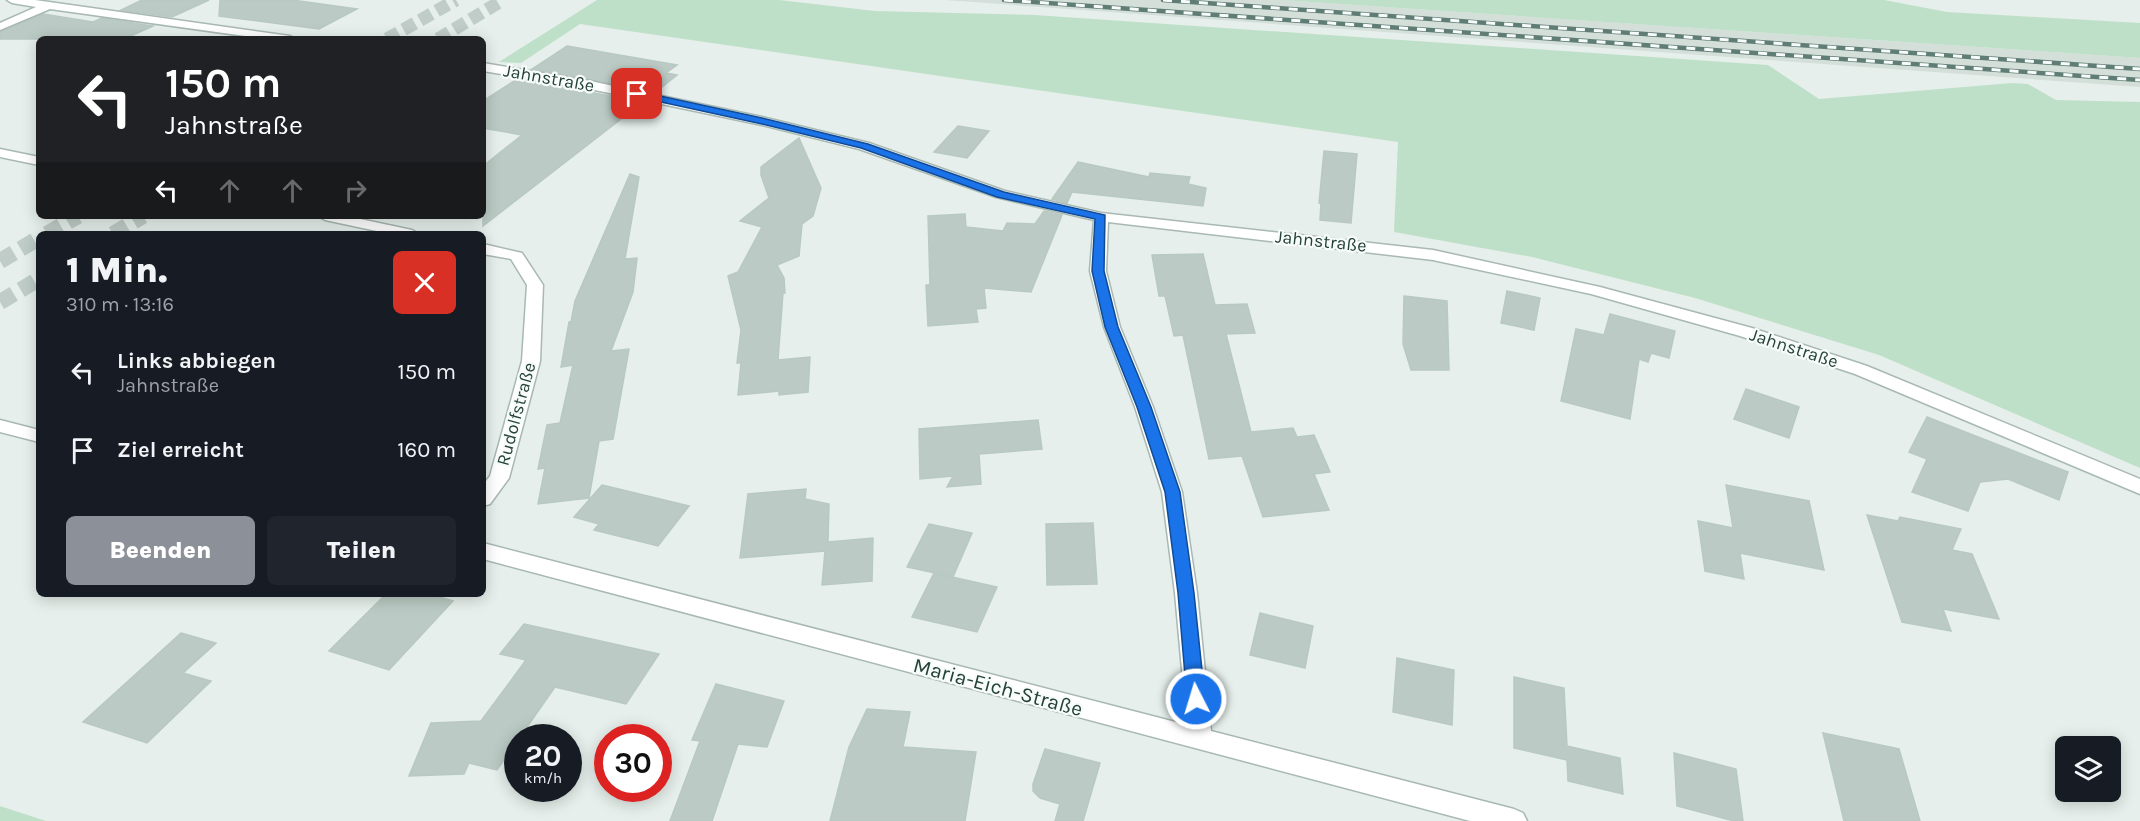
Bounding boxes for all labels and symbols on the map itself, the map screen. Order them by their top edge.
street label: Jahnstraße [502,59,596,97]
pin [611,68,662,119]
street label: Jahnstraße [1274,225,1368,257]
street label: Jahnstraße [1747,323,1841,373]
street label: Rudolfstraße [492,360,540,468]
street label: Maria-Eich-Straße [911,653,1085,721]
position arrow [1164,667,1228,731]
speed limit sign: 30 [594,724,672,802]

